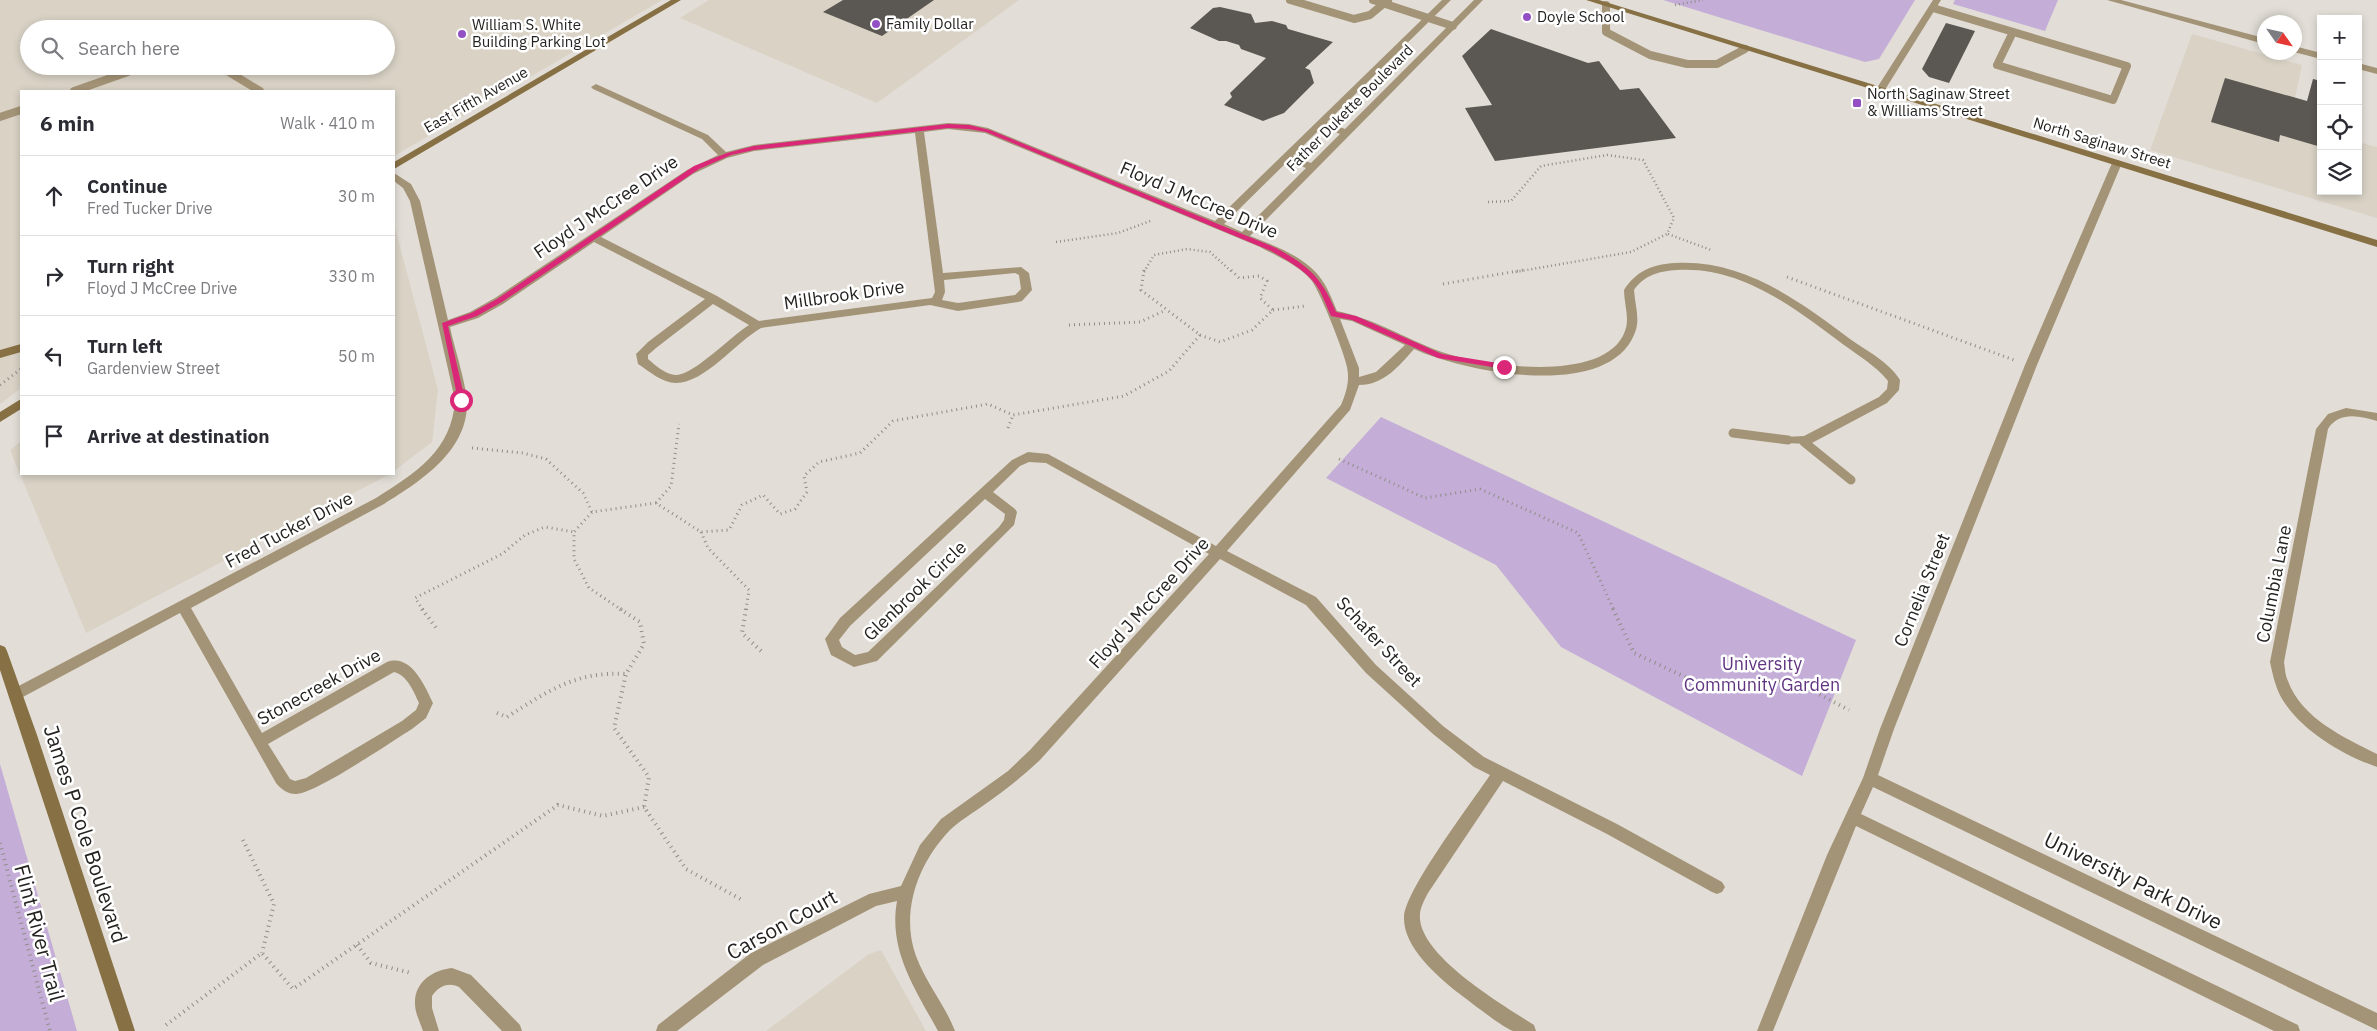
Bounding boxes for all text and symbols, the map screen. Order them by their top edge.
place label: Doyle School [1537,7,1624,26]
marker: Doyle School [1521,11,1533,23]
place label: Family Dollar [886,14,974,33]
place label: William S. White Building Parking Lot [472,15,606,51]
north arrow [2257,15,2302,60]
map controls [2317,15,2362,195]
button: + [2317,15,2362,60]
marker: Family Dollar [870,18,882,30]
search box [20,20,395,75]
marker: William S. White Building Parking Lot [456,28,468,40]
icon: search [38,34,66,62]
text: Search here [78,36,180,60]
street label: Father Dukette Boulevard [1282,40,1417,175]
button: − [2317,60,2362,105]
street label: East Fifth Avenue [420,62,531,137]
place label: North Saginaw Street & Williams Street [1867,84,2010,120]
marker: North Saginaw Street & Williams Street [1851,97,1863,109]
button: locate [2317,105,2362,150]
text: 6 min [40,109,95,137]
text: Walk · 410 m [280,113,375,133]
street label: North Saginaw Street [2031,113,2173,173]
street label: Floyd J McCree Drive [529,150,682,263]
button: layers [2317,150,2362,195]
street label: Floyd J McCree Drive [1117,156,1282,243]
text: Continue [87,174,167,198]
icon: ahead [40,182,68,210]
text: 30 m [338,186,375,206]
text: Fred Tucker Drive [87,198,212,218]
text: Turn right [87,254,174,278]
icon: right [40,262,68,290]
text: 330 m [328,266,375,286]
street label: Millbrook Drive [782,275,906,314]
text: Floyd J McCree Drive [87,278,237,298]
text: Turn left [87,334,163,358]
icon: left [40,342,68,370]
text: 50 m [338,346,375,366]
route end [1493,356,1516,379]
text: Gardenview Street [87,358,220,378]
route start [450,389,473,412]
icon: arrive [40,422,68,450]
text: Arrive at destination [87,424,270,448]
street label: Fred Tucker Drive [221,486,357,573]
street label: Columbia Lane [2251,523,2296,645]
street label: Cornelia Street [1888,530,1955,650]
street label: Floyd J McCree Drive [1084,532,1214,673]
street label: Glenbrook Circle [858,536,971,646]
street label: Schafer Street [1332,592,1427,692]
street label: Stonecreek Drive [253,643,385,730]
park label: University Community Garden [1684,652,1840,696]
street label: James P Cole Boulevard [38,721,134,946]
street label: University Park Drive [2040,825,2227,935]
street label: Flint River Trail [8,861,72,1005]
street label: Carson Court [721,882,842,966]

